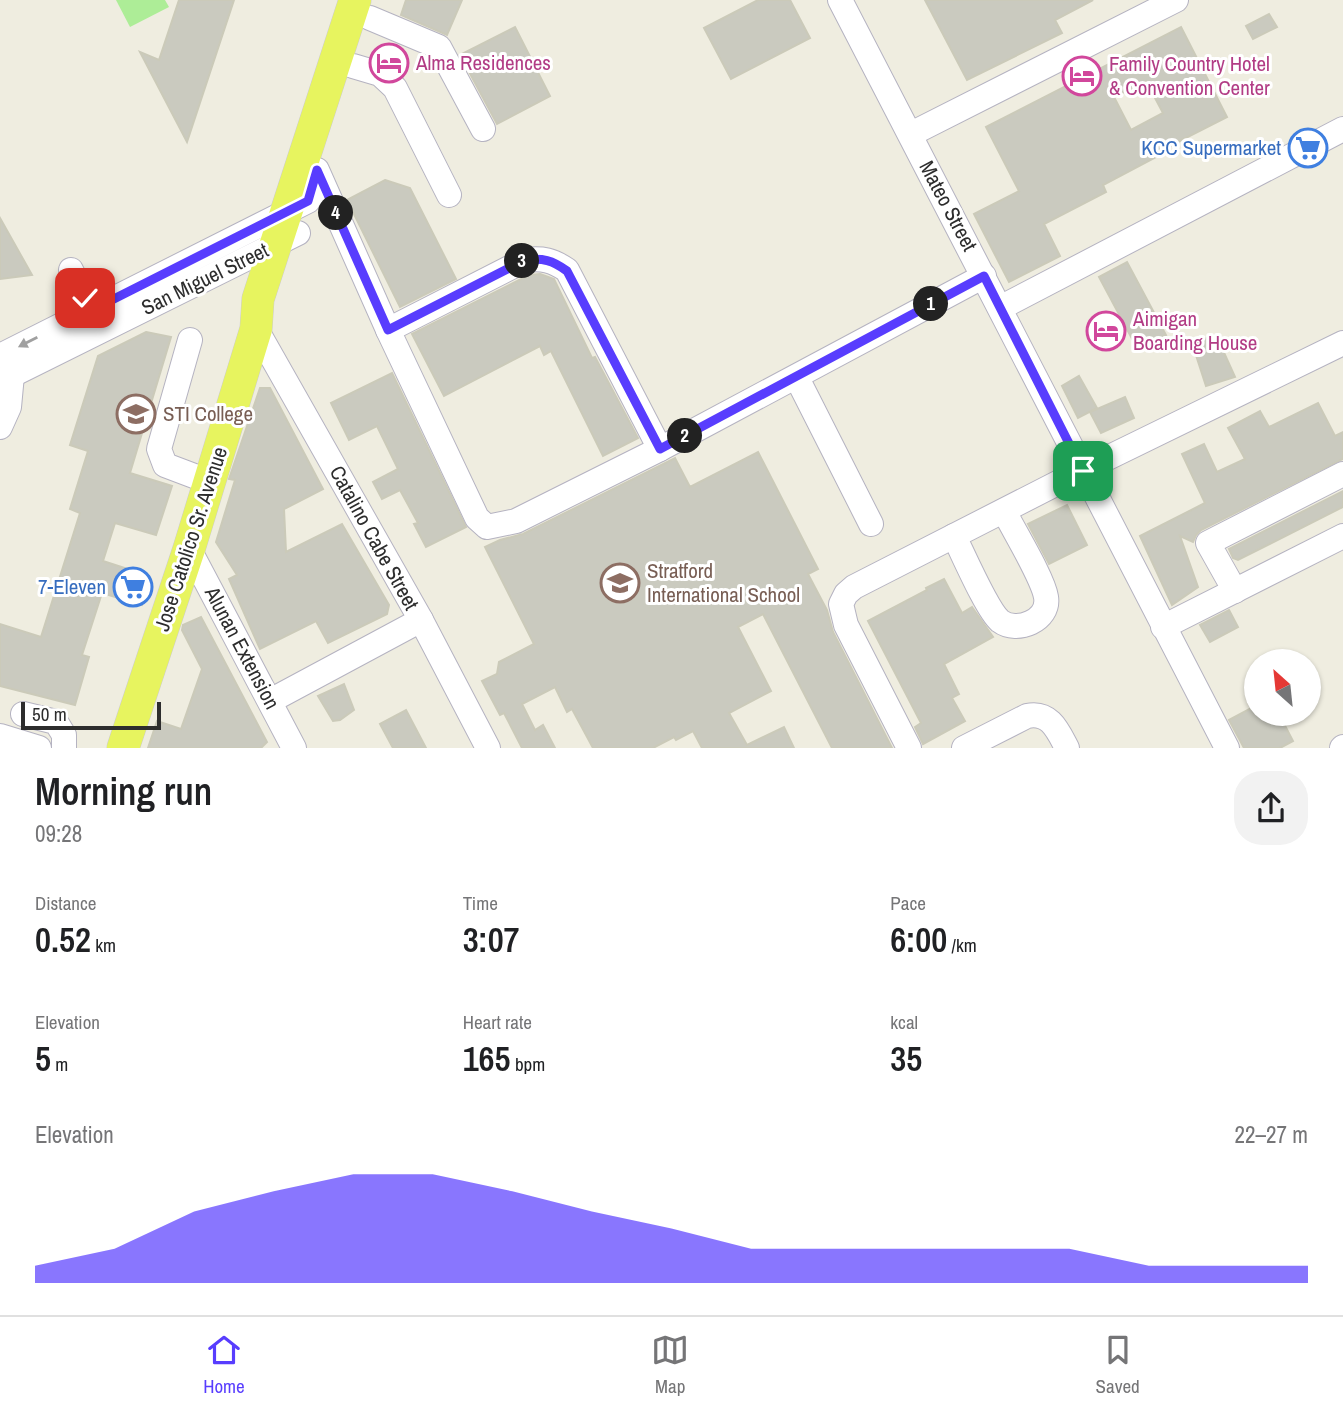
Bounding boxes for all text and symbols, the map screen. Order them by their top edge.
hotel icon: Alma Residences [368,42,410,84]
place label: Alma Residences [415,48,551,77]
place label: Family Country Hotel & Convention Center [1109,49,1270,102]
hotel icon: Family Country Hotel & Convention Center [1061,55,1103,97]
supermarket icon: KCC Supermarket [1287,127,1329,169]
place label: KCC Supermarket [1141,133,1281,162]
street label: Mateo Street [912,155,984,256]
pin: 4 [318,196,354,230]
text: 4 [331,199,340,225]
street label: San Miguel Street [136,235,273,322]
pin: 3 [504,244,540,278]
text: 3 [517,247,526,273]
pin [55,268,115,328]
icon: check [66,279,104,317]
pin: 1 [914,286,948,322]
text: 1 [926,290,935,316]
place label: Aimigan Boarding House [1132,304,1257,357]
hotel icon: Aimigan Boarding House [1085,310,1127,352]
one-way arrow [18,337,38,348]
school or university icon: STI College [115,393,157,435]
place label: STI College [163,399,253,428]
pin: 2 [668,418,702,453]
text: 2 [680,422,689,448]
pin [1053,441,1113,501]
street label: Jose Catolico Sr. Avenue [147,443,234,635]
icon: arrive [1064,452,1102,490]
street label: Catalino Cabe Street [323,460,426,615]
place label: Stratford International School [647,556,800,609]
school or university icon: Stratford International School [599,562,641,604]
supermarket icon: 7-Eleven [112,566,154,608]
place label: 7-Eleven [38,572,106,601]
street label: Alunan Extension [197,580,287,714]
north arrow [1244,649,1321,726]
map controls [1244,649,1321,726]
scale bar [21,699,161,731]
text: 50 m [32,701,67,727]
text: Morning run [35,766,212,817]
button: share [1234,771,1308,845]
text: 09:28 [35,818,82,849]
text: Distance [35,890,96,916]
text: Time [463,890,498,916]
text: Pace [890,890,926,916]
text: 0.52 [35,916,91,963]
text: 3:07 [463,916,520,963]
text: 6:00 [890,916,947,963]
text: km [91,932,116,958]
text: /km [947,932,977,958]
text: Elevation [35,1009,100,1035]
text: Heart rate [463,1009,532,1035]
text: kcal [890,1009,918,1035]
text: 5 [35,1035,51,1082]
text: 165 [463,1035,511,1082]
text: 35 [890,1035,922,1082]
text: m [51,1051,68,1077]
text: bpm [511,1051,545,1077]
text: Elevation [35,1119,114,1150]
text: 22–27 m [1235,1119,1308,1150]
tab: Home [203,1331,245,1399]
tab: Map [651,1331,689,1399]
tab: Saved [1096,1331,1140,1399]

